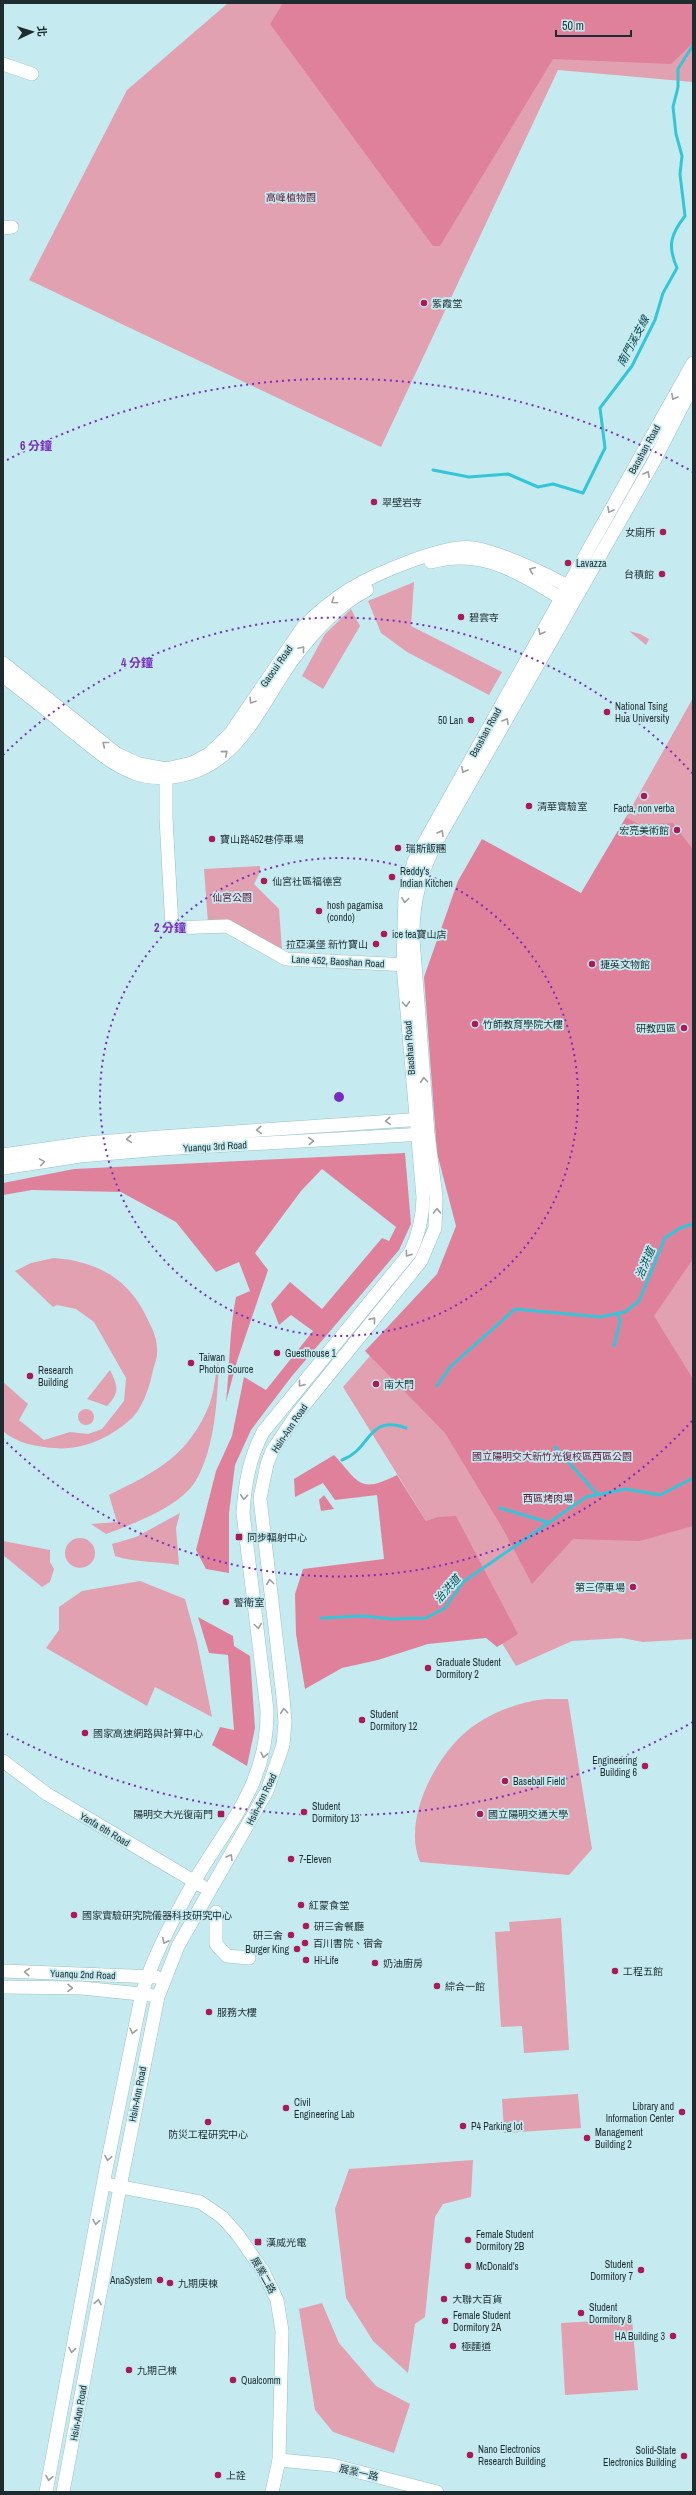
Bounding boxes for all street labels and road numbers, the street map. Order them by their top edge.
street label: Baoshan Road [626,422,663,476]
street label: Gaocui Road [257,643,296,690]
street label: Baoshan Road [467,705,504,759]
street label: Lane 452, Baoshan Road [291,953,385,970]
street label: Baoshan Road [401,1020,418,1075]
street label: Yuanqu 3rd Road [183,1138,247,1155]
street label: Hsin-Ann Road [268,1401,310,1455]
street label: Hsin-Ann Road [243,1771,280,1827]
street label: Yanfa 6th Road [77,1809,132,1850]
street label: Yuanqu 2nd Road [50,1967,116,1982]
street label: Hsin-Ann Road [126,2065,149,2123]
street label: 展業二路 [248,2255,279,2296]
street label: Hsin-Ann Road [67,2384,90,2442]
street label: 展業一路 [338,2462,380,2483]

